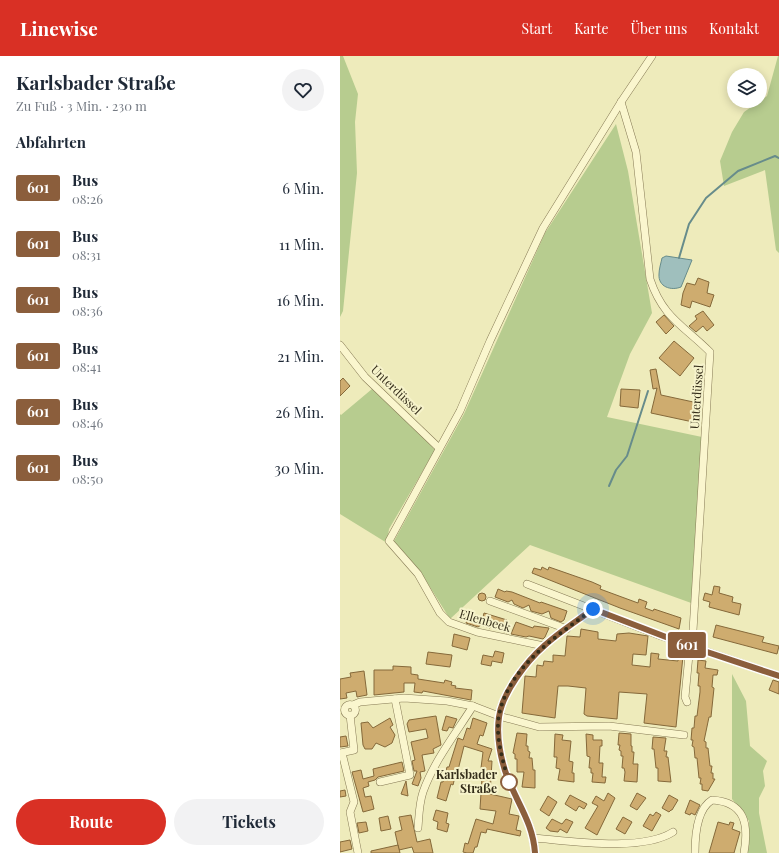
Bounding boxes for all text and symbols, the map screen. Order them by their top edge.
text: Linewise [20,15,98,41]
text: Start [521,19,552,38]
text: Karte [574,19,609,38]
text: Über uns [631,19,687,38]
text: Kontakt [709,19,759,38]
map controls [727,68,767,108]
button: layers [727,68,767,108]
text: Karlsbader Straße [16,69,176,95]
button: heart [282,69,324,111]
text: Zu Fuß · 3 Min. · 230 m [16,97,147,114]
text: Abfahrten [16,132,86,152]
text: Bus [72,170,98,190]
text: 601 [27,178,49,197]
text: 6 Min. [282,178,324,198]
text: 08:26 [72,190,103,207]
text: Bus [72,226,98,246]
text: 601 [27,234,49,253]
text: 11 Min. [279,234,324,254]
text: 08:31 [72,246,101,263]
text: Bus [72,282,98,302]
text: 601 [27,290,49,309]
text: 16 Min. [277,290,324,310]
text: 08:36 [72,302,103,319]
text: Bus [72,338,98,358]
text: 601 [27,346,49,365]
text: 21 Min. [277,346,324,366]
text: 08:41 [72,358,101,375]
street label: Unterdüssel [368,361,426,418]
street label: Unterdüssel [686,364,706,430]
text: Bus [72,394,98,414]
text: 601 [27,402,49,421]
text: 26 Min. [275,402,324,422]
text: 08:46 [72,414,103,431]
text: Bus [72,450,98,470]
text: 601 [27,458,49,477]
text: 30 Min. [274,458,324,478]
text: 08:50 [72,470,103,487]
your location [583,599,603,619]
street label: Ellenbeek [458,605,513,635]
line badge: 601 [664,632,710,658]
text: 601 [676,635,698,654]
place label: Karlsbader Straße [436,766,497,796]
marker: Karlsbader Straße [500,773,518,791]
button: Route [16,799,166,845]
button: Tickets [174,799,324,845]

